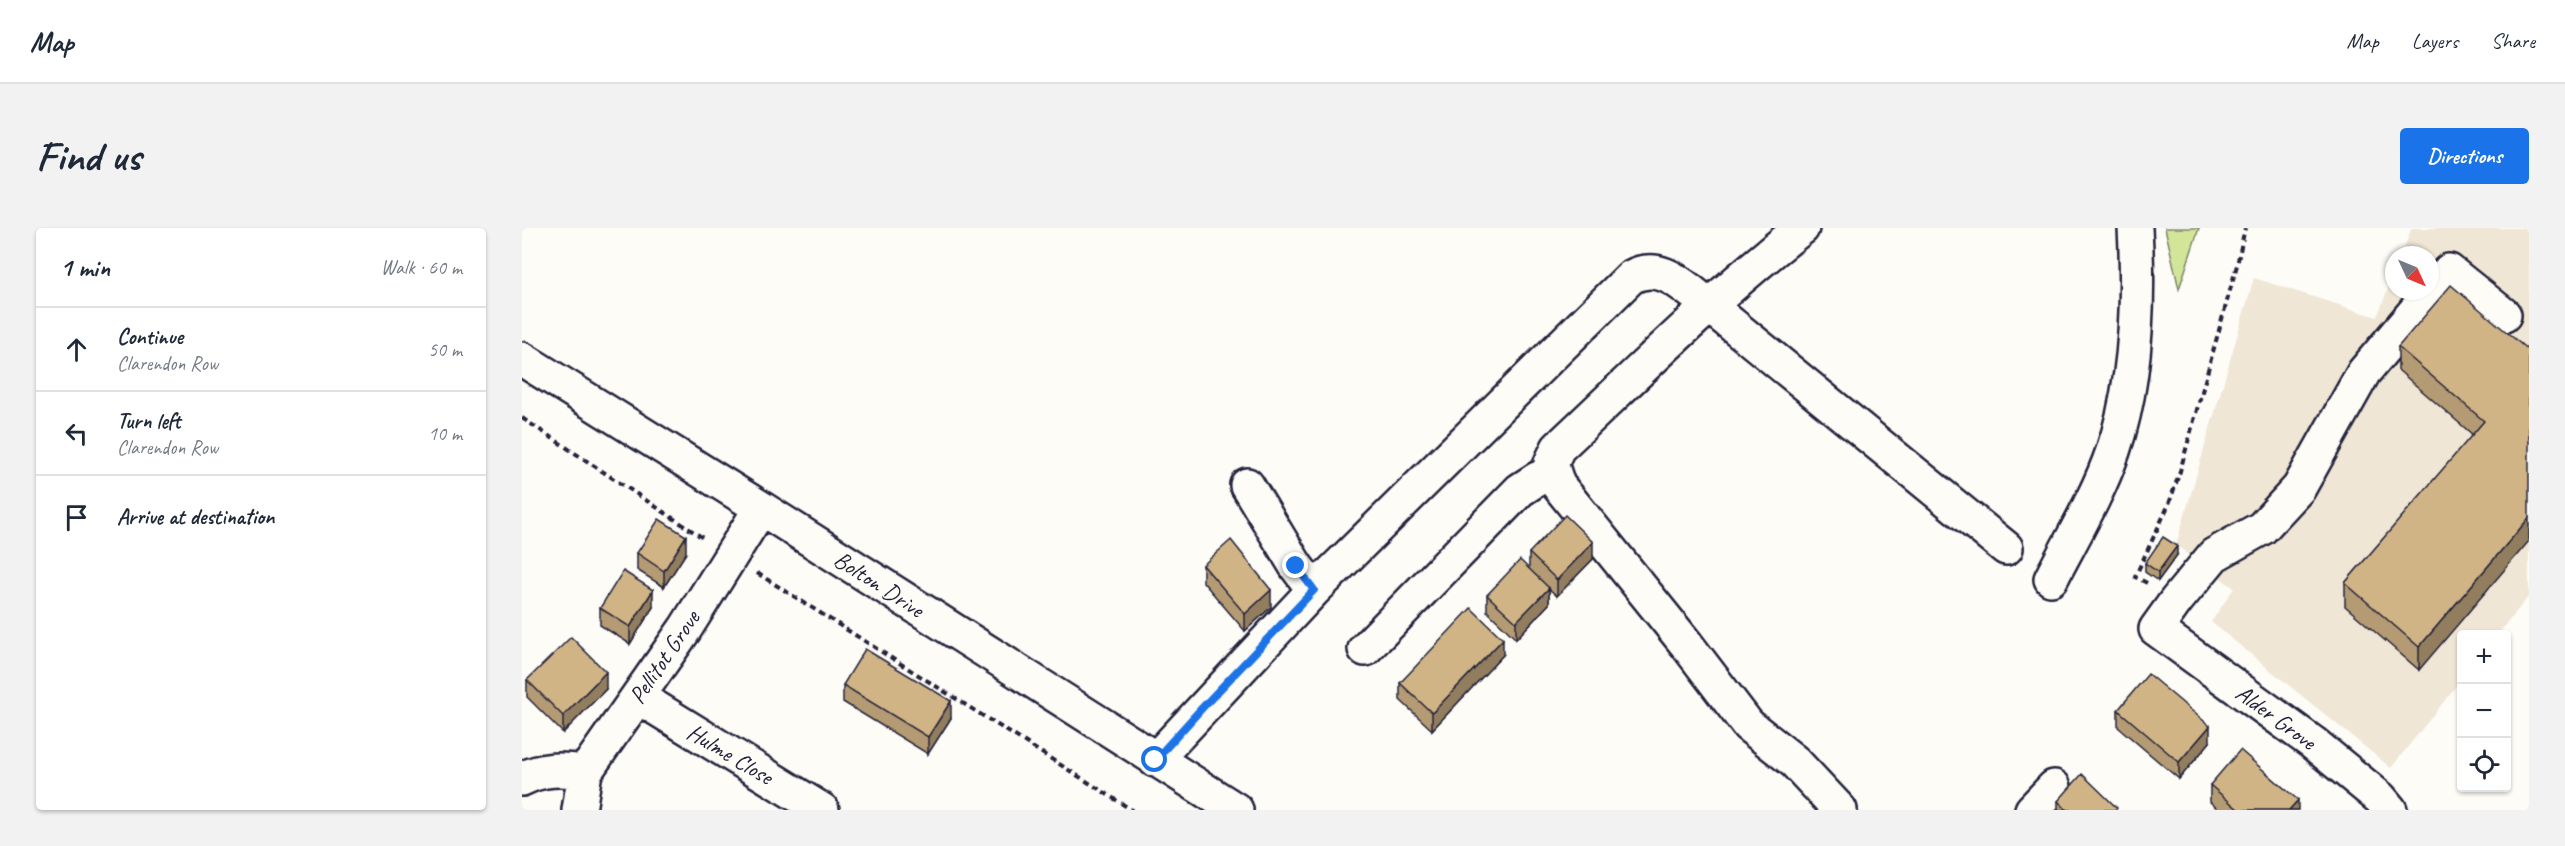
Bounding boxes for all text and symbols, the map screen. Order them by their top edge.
text: Map [30,24,73,59]
text: Map [2346,28,2379,54]
text: Layers [2412,28,2458,54]
text: Share [2491,28,2535,54]
button: Directions [2400,128,2529,184]
text: Find us [36,130,141,183]
north arrow [2385,246,2439,300]
text: 1 min [60,251,110,284]
text: Walk · 60 m [381,255,462,280]
text: Continue [117,323,183,351]
icon: ahead [60,333,93,366]
text: 50 m [428,337,462,362]
text: Clarendon Row [117,351,218,376]
text: Turn left [117,407,181,435]
icon: left [60,417,93,450]
text: 10 m [428,421,462,446]
text: Clarendon Row [117,435,218,460]
icon: arrive [60,501,93,534]
text: Arrive at destination [117,503,274,531]
street label: Bolton Drive [828,544,931,625]
route end [1282,552,1308,578]
street label: Pellitot Grove [622,603,707,709]
map controls [2457,630,2511,792]
button: + [2457,630,2511,684]
street label: Alder Grove [2230,678,2324,758]
button: − [2457,684,2511,738]
street label: Hulme Close [682,717,780,792]
button: locate [2457,738,2511,792]
route start [1141,746,1167,772]

